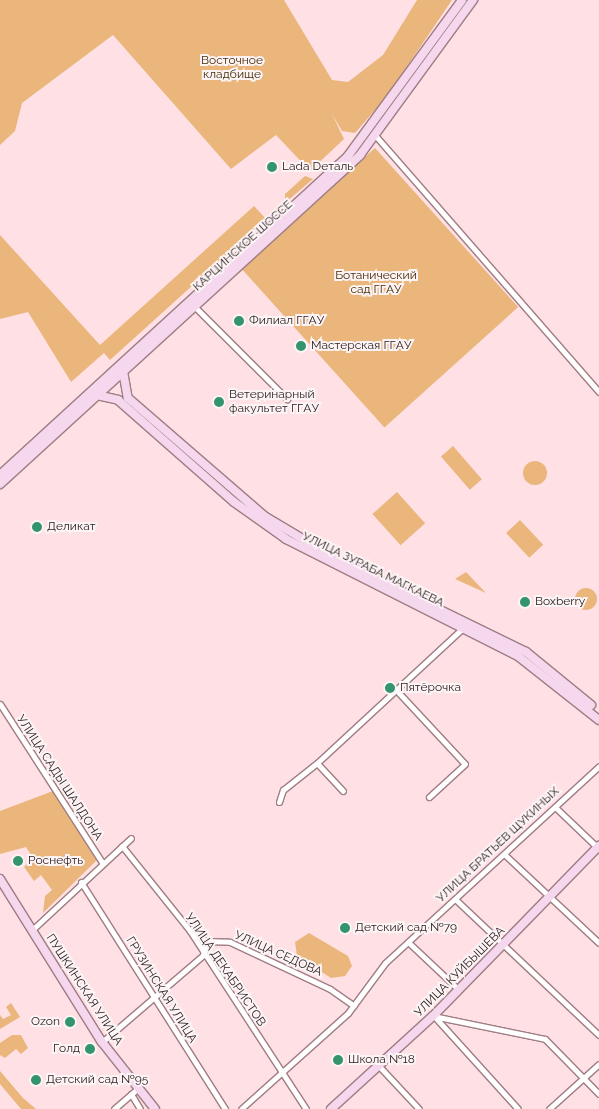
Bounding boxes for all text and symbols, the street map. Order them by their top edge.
park label: Восточное кладбище [201,54,263,82]
place label: Lada Dеталь [282,160,353,174]
marker: Lada Dеталь [266,161,278,173]
street label: КАРЦИНСКОЕ ШОССЕ [190,198,296,294]
park label: Ботанический сад ГГАУ [335,269,417,297]
place label: Филиал ГГАУ [249,314,324,328]
marker: Филиал ГГАУ [233,315,245,327]
place label: Мастерская ГГАУ [311,339,411,353]
marker: Мастерская ГГАУ [295,340,307,352]
place label: Ветеринарный факультет ГГАУ [229,388,319,416]
marker: Ветеринарный факультет ГГАУ [213,396,225,408]
place label: Деликат [47,520,95,534]
marker: Деликат [31,521,43,533]
street label: УЛИЦА ЗУРАБА МАГКАЕВА [299,529,447,611]
place label: Boxberry [535,595,585,609]
marker: Boxberry [519,596,531,608]
place label: Пятёрочка [400,681,461,695]
marker: Пятёрочка [384,682,396,694]
street label: УЛИЦА САДЫ ШАЛДОНА [13,712,105,844]
street label: УЛИЦА БРАТЬЕВ ЩУКИНЫХ [434,784,562,906]
place label: Роснефть [28,854,83,868]
marker: Роснефть [12,855,24,867]
street label: УЛИЦА ДЕКАБРИСТОВ [182,910,268,1030]
place label: Детский сад №79 [355,921,457,935]
marker: Детский сад №79 [339,922,351,934]
street label: УЛИЦА КУЙБЫШЕВА [412,924,508,1020]
street label: УЛИЦА СЕДОВА [232,928,324,980]
street label: ПУШКИНСКАЯ УЛИЦА [43,932,125,1048]
street label: ГРУЗИНСКАЯ УЛИЦА [122,934,200,1046]
place label: Ozon [31,1015,60,1029]
marker: Ozon [64,1016,76,1028]
place label: Голд [53,1042,80,1056]
marker: Голд [84,1043,96,1055]
place label: Школа №18 [348,1053,415,1067]
marker: Школа №18 [332,1054,344,1066]
place label: Детский сад №95 [46,1073,148,1087]
marker: Детский сад №95 [30,1074,42,1086]

